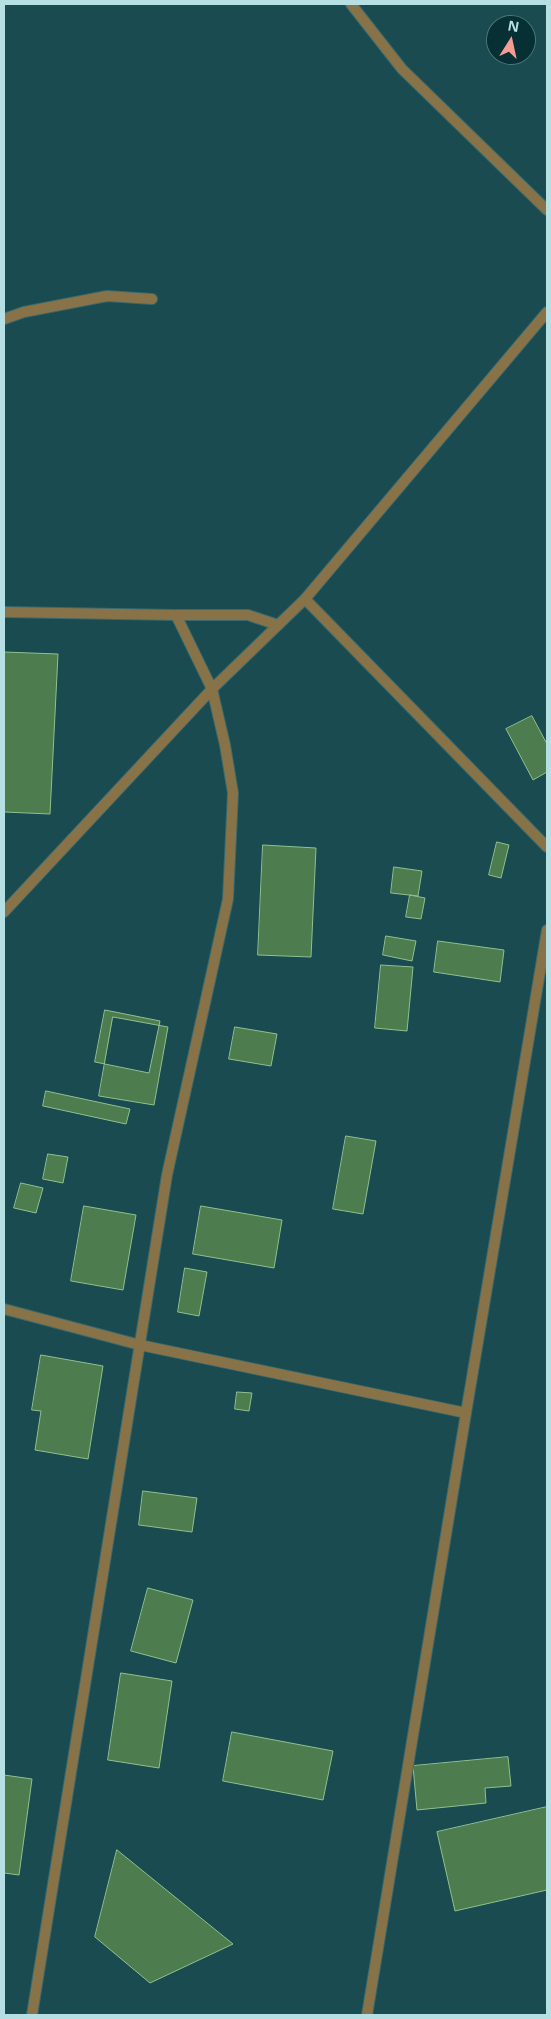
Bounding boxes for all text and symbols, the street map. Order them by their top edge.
north arrow [486,15,536,65]
text: N [506,15,521,36]

